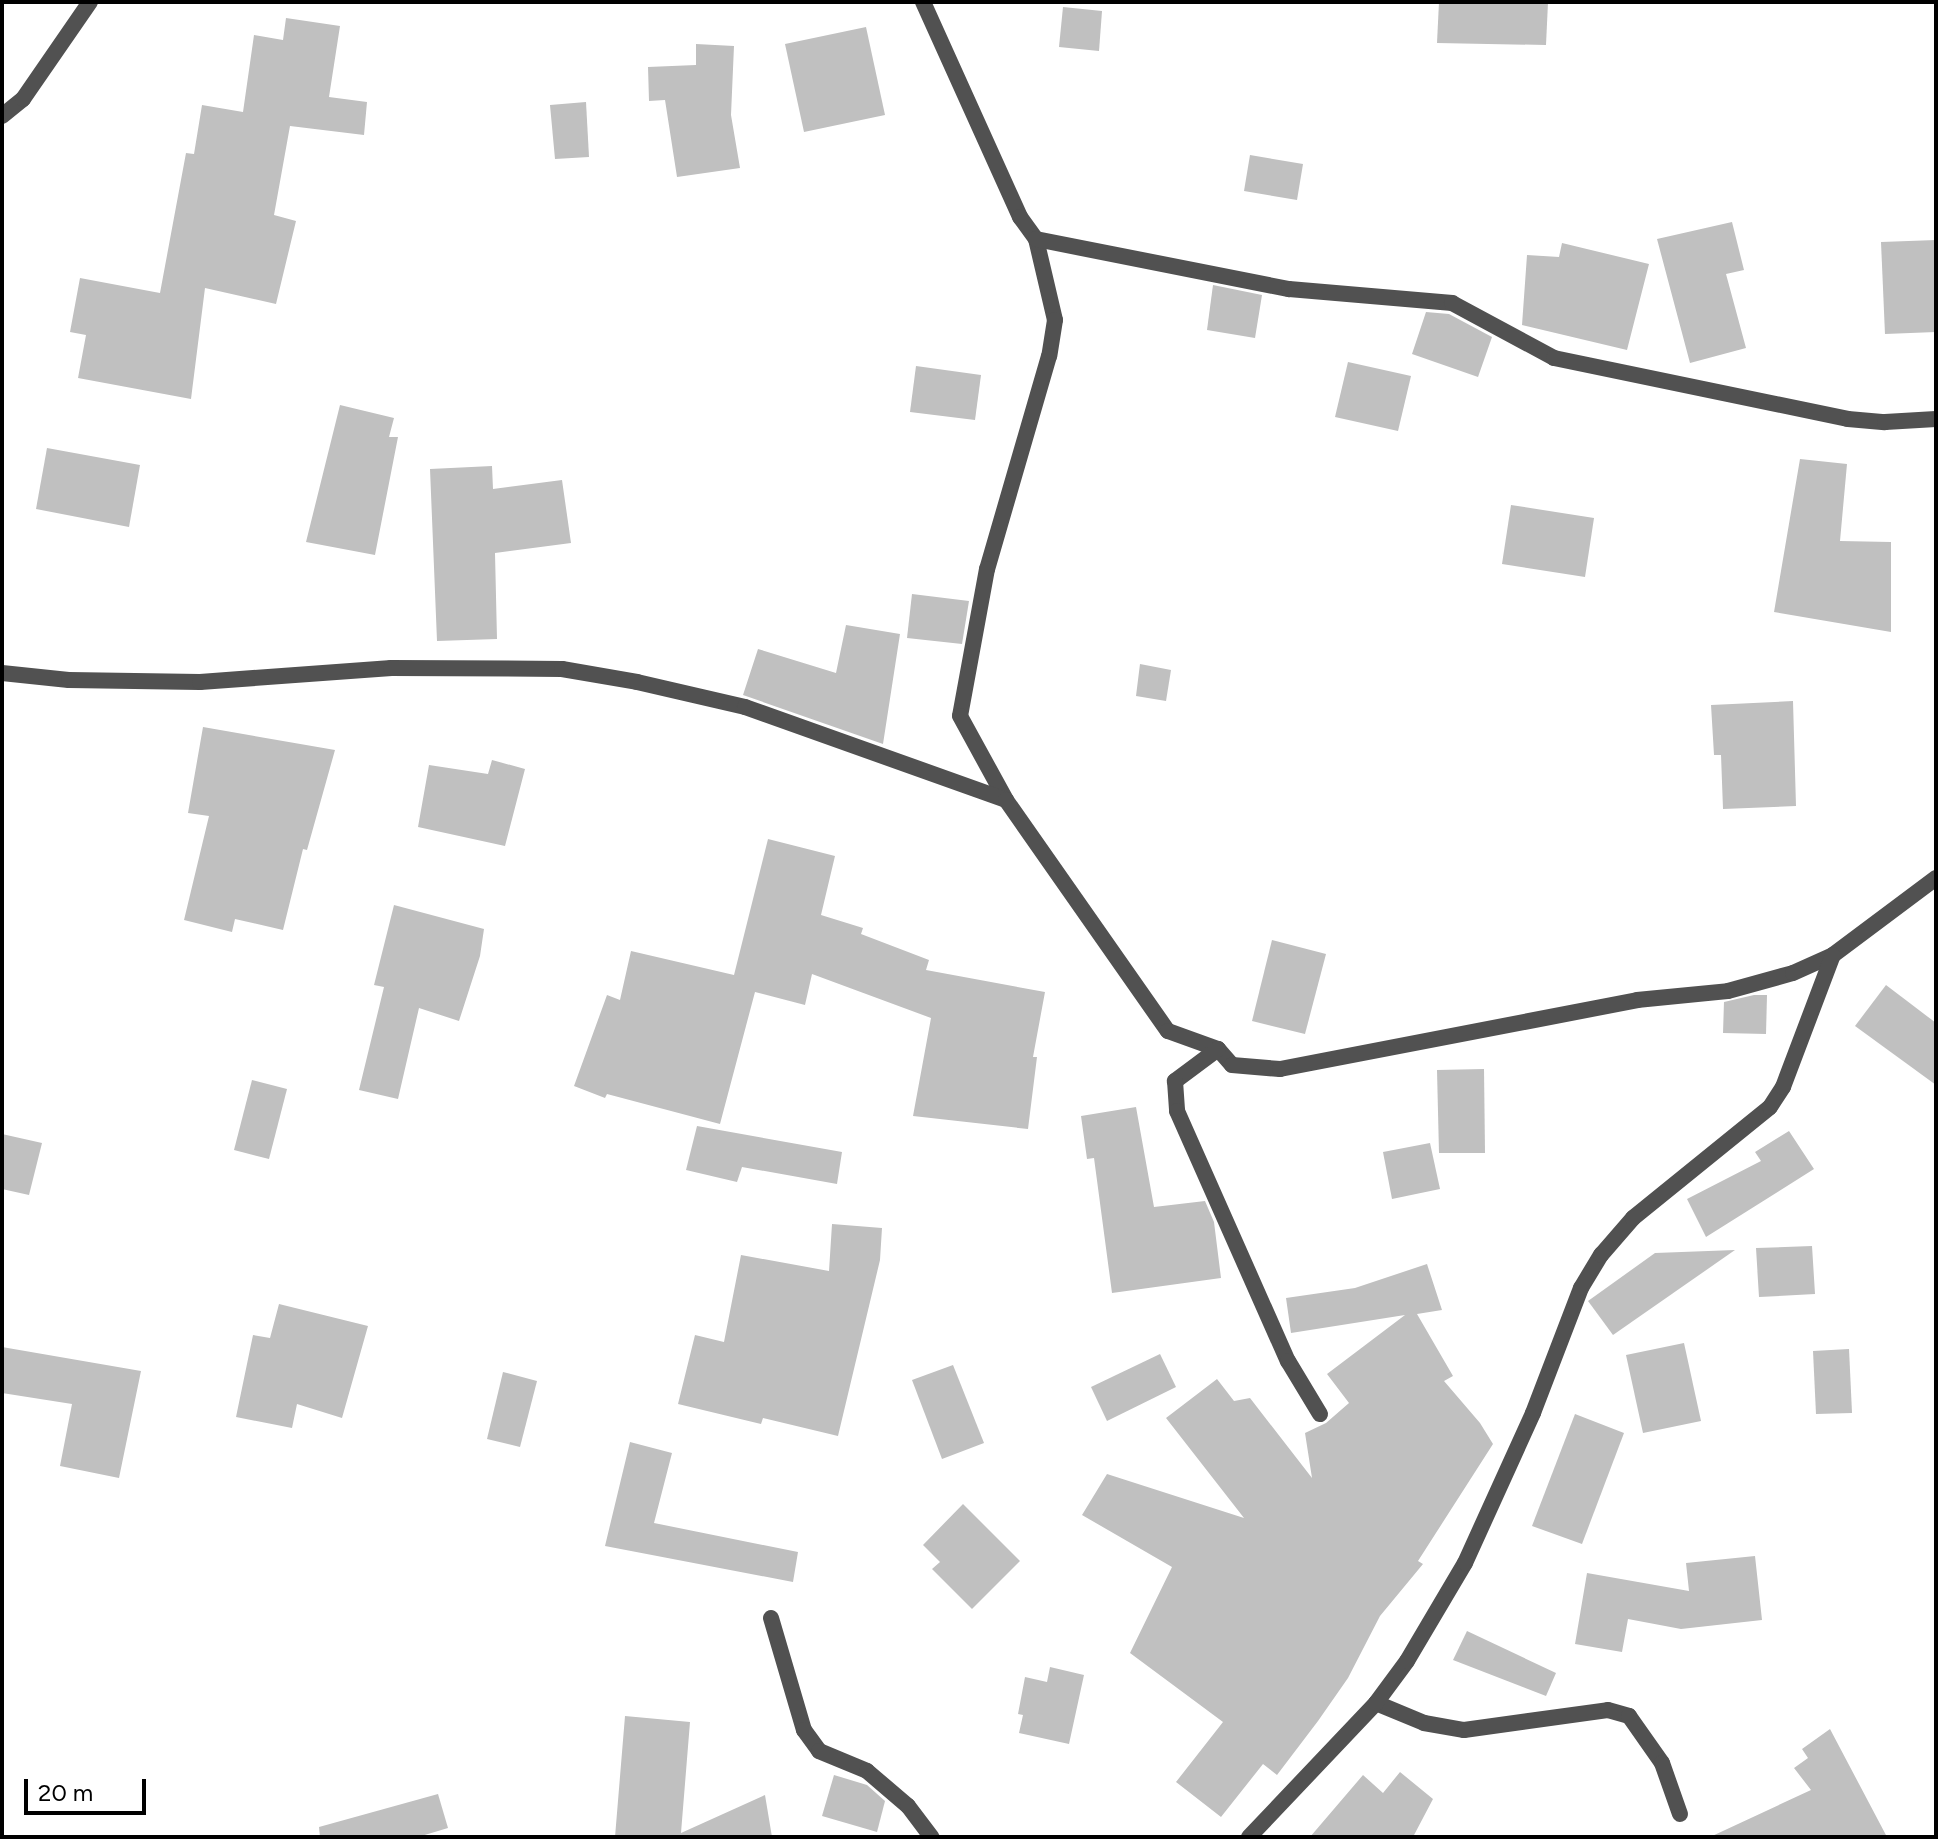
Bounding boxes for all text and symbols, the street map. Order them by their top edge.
scale bar [28,1763,150,1813]
text: 20 m [38,1778,93,1807]

